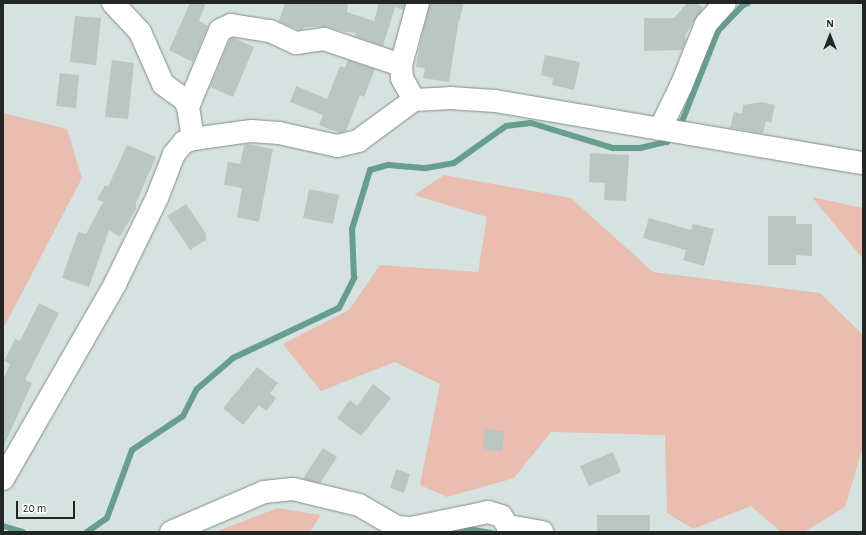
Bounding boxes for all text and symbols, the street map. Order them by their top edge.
north arrow [810,16,850,56]
text: N [826,18,834,29]
scale bar [18,493,77,519]
text: 20 m [23,502,46,514]

